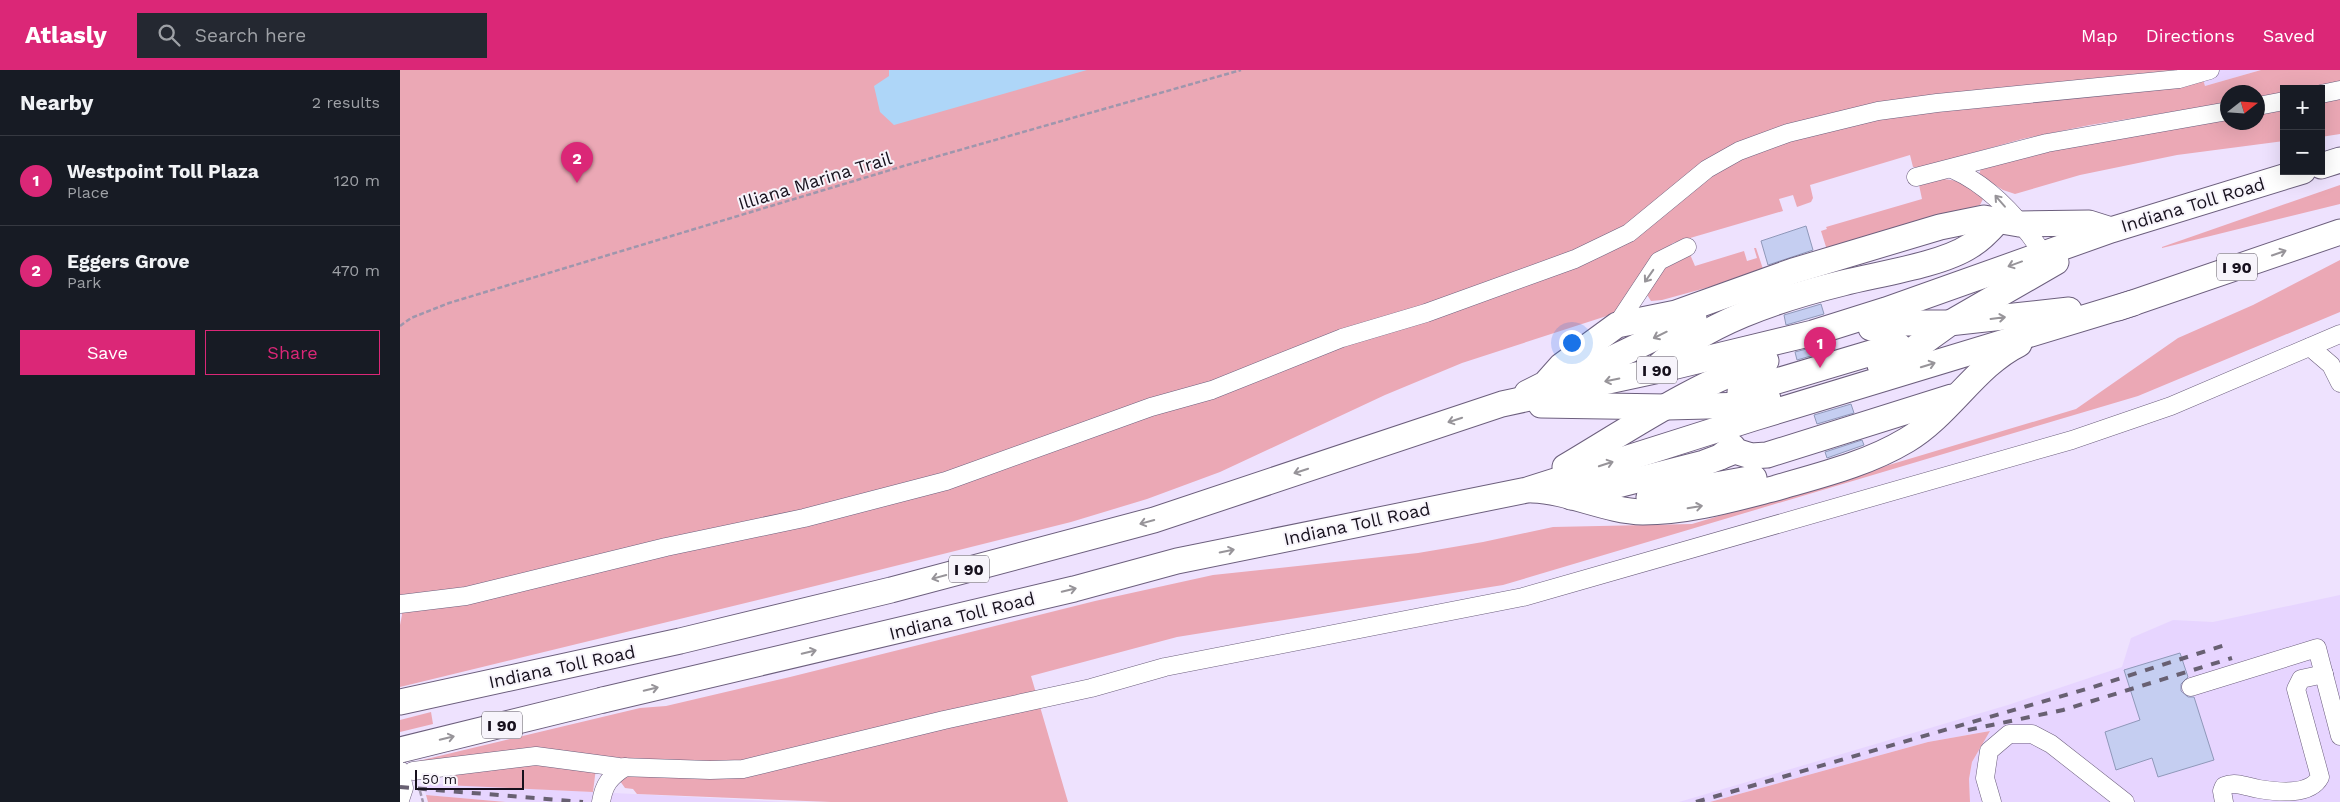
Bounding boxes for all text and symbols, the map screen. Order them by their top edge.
search box [137,13,487,58]
text: Atlasly [25,21,107,49]
icon: search [155,21,183,49]
text: Search here [195,24,306,47]
text: Map [2081,25,2118,46]
text: Directions [2146,25,2235,46]
text: Saved [2263,25,2315,46]
north arrow [2220,85,2265,130]
map controls [2280,85,2325,175]
button: + [2280,85,2325,130]
text: Nearby [20,90,93,115]
text: 2 results [312,93,380,112]
button: − [2280,130,2325,175]
pin: 2 [561,142,593,183]
street label: Illiana Marina Trail [735,147,895,214]
text: Westpoint Toll Plaza [67,160,259,183]
text: 1 [33,171,39,190]
text: 120 m [334,171,380,190]
street label: Indiana Toll Road [2118,173,2267,236]
text: Place [67,183,109,202]
one-way arrow [1994,195,2005,208]
one-way arrow [2271,247,2287,257]
text: Eggers Grove [67,250,189,273]
road number: I 90 [2217,253,2257,280]
one-way arrow [2008,260,2024,269]
text: 2 [31,261,41,280]
text: 470 m [332,261,380,280]
one-way arrow [1644,269,1654,283]
text: Park [67,273,101,292]
one-way arrow [1990,313,2006,323]
pin: 1 [1804,327,1836,368]
button: Save [20,330,195,375]
button: Share [205,330,380,375]
your location [1559,330,1585,356]
one-way arrow [1653,331,1668,340]
road number: I 90 [1637,356,1677,384]
one-way arrow [1920,359,1936,369]
one-way arrow [1604,376,1620,385]
one-way arrow [1447,415,1463,425]
one-way arrow [1598,459,1614,469]
one-way arrow [1294,467,1309,476]
street label: Indiana Toll Road [1282,498,1432,549]
one-way arrow [1687,502,1703,512]
one-way arrow [1139,517,1155,527]
one-way arrow [1218,546,1234,555]
road number: I 90 [949,556,989,582]
one-way arrow [931,573,947,582]
one-way arrow [1061,585,1077,594]
street label: Indiana Toll Road [887,587,1037,644]
street label: Indiana Toll Road [487,641,637,692]
one-way arrow [801,647,817,656]
one-way arrow [642,684,658,693]
road number: I 90 [482,712,522,738]
one-way arrow [439,733,455,742]
scale bar [415,767,524,790]
text: 50 m [422,771,457,787]

